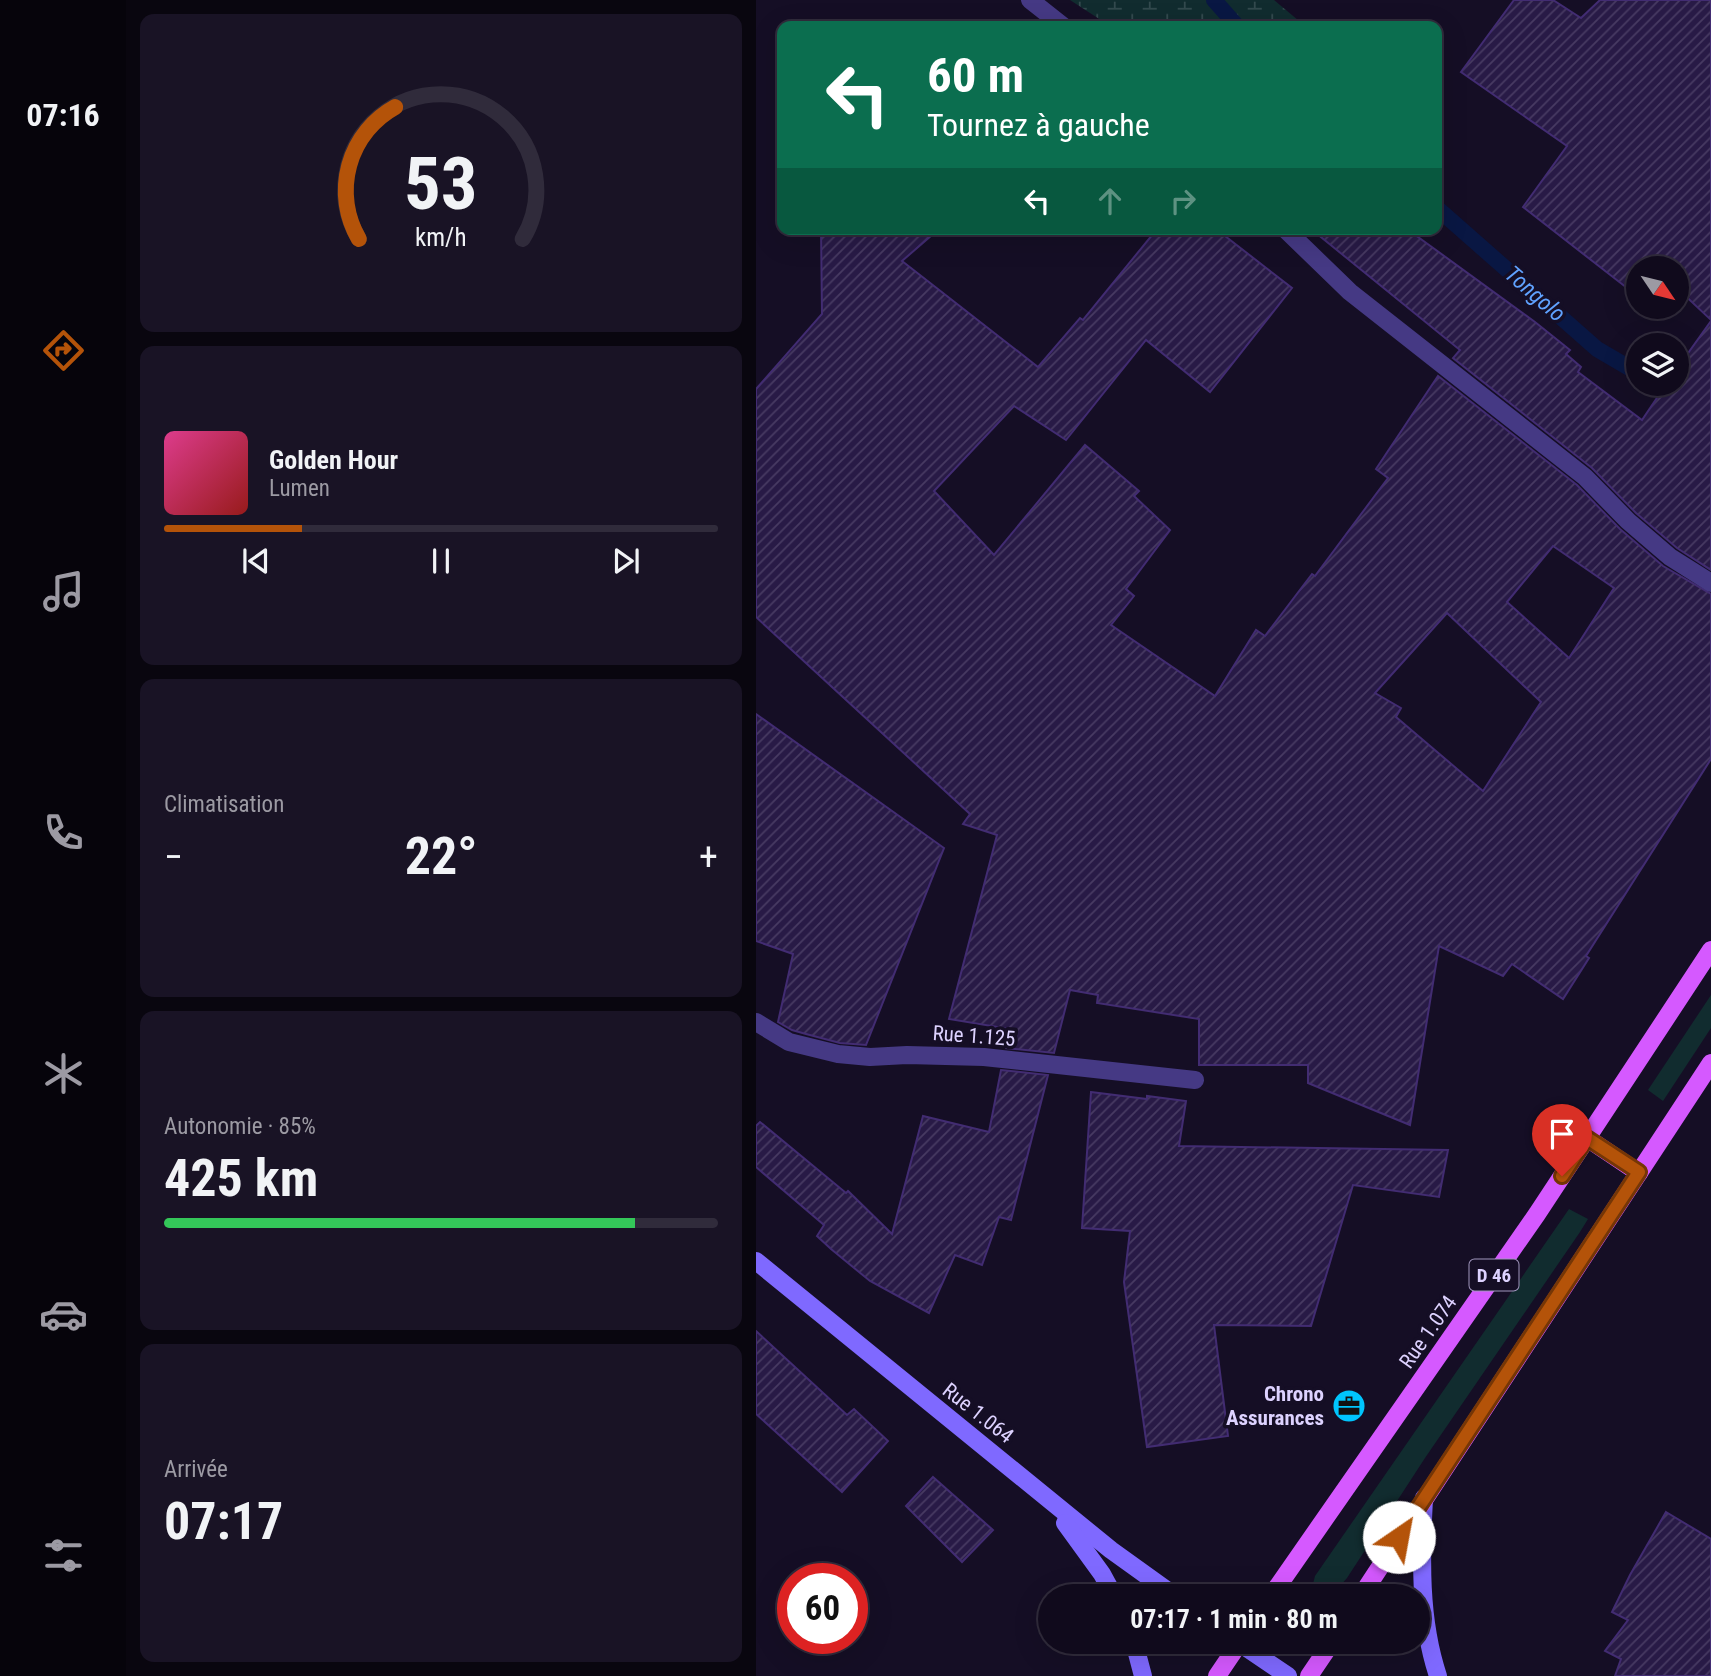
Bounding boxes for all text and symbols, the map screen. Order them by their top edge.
text: 60 m [927,47,1024,104]
icon: left [812,49,903,140]
text: 07:16 [26,96,100,134]
text: Tournez à gauche [927,106,1150,144]
text: 53 [404,142,478,228]
icon: left [1018,182,1056,220]
icon: ahead [1091,182,1129,220]
icon: right [1164,182,1202,220]
text: km/h [415,223,467,252]
north arrow [1626,256,1689,318]
map controls [1626,256,1689,396]
water label: Tongolo [1499,261,1571,327]
icon: directions [39,326,88,375]
button: layers [1626,333,1689,396]
text: Golden Hour [269,445,398,475]
text: Lumen [269,475,330,502]
icon: previous [237,542,275,580]
icon: pause [422,542,460,580]
icon: next [607,542,645,580]
icon: music [39,567,88,616]
text: Climatisation [164,791,284,818]
icon: phone [39,808,88,857]
text: 22° [405,826,477,887]
text: − [164,835,183,879]
text: + [699,835,718,879]
street label: Rue 1.125 [932,1021,1016,1051]
icon: climate [39,1049,88,1098]
pin [1532,1104,1592,1176]
text: Autonomie · 85% [164,1113,316,1140]
icon: arrive [1543,1115,1581,1153]
text: 425 km [164,1148,318,1209]
road number: D 46 [1470,1260,1518,1290]
icon: car [39,1290,88,1339]
street label: Rue 1.074 [1394,1291,1462,1373]
street label: Rue 1.064 [938,1378,1018,1448]
place label: Chrono Assurances [1226,1382,1324,1430]
office icon: Chrono Assurances [1330,1387,1368,1425]
text: Arrivée [164,1456,228,1483]
text: 07:17 [164,1491,283,1552]
position arrow [1362,1500,1436,1574]
icon: filters [39,1531,88,1580]
speed limit sign: 60 [777,1563,868,1654]
text: 07:17 · 1 min · 80 m [1130,1604,1338,1634]

